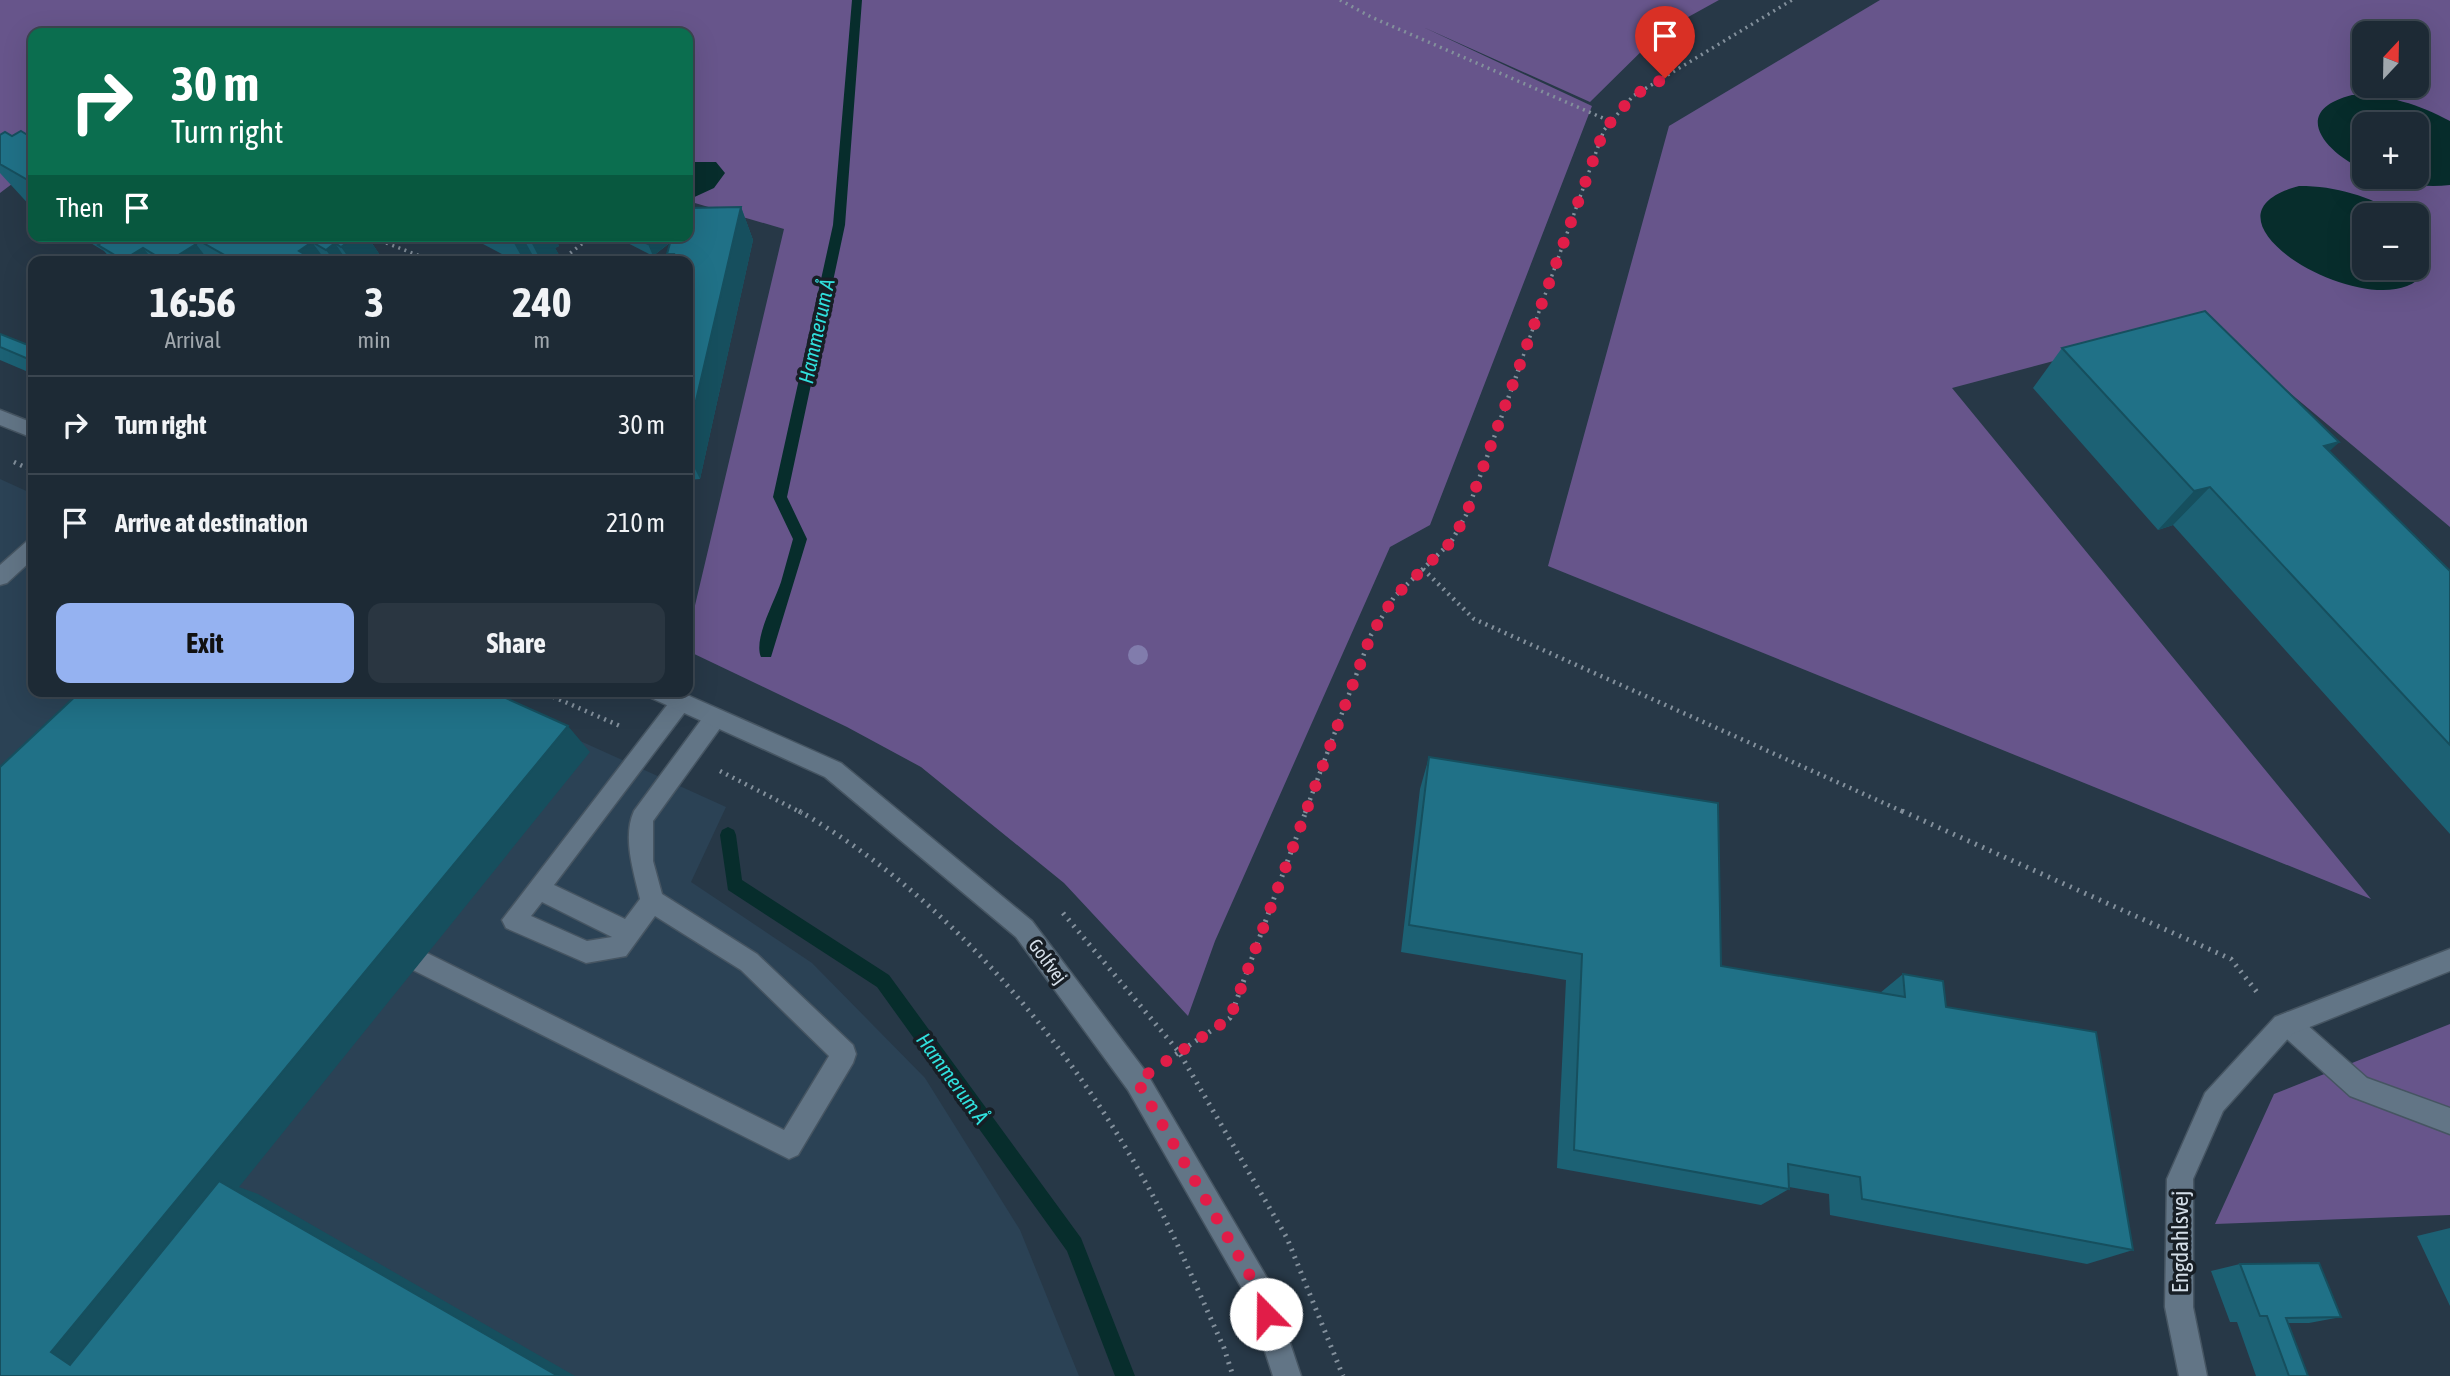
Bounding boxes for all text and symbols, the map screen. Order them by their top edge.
pin [1635,6,1695,78]
icon: arrive [1646,17,1684,55]
north arrow [2352,21,2429,98]
map controls [2352,21,2429,280]
text: 30 m [171,55,259,111]
icon: right [56,56,147,147]
button: + [2352,112,2429,189]
text: Turn right [171,113,284,150]
icon: arrive [118,189,156,227]
text: Then [56,193,104,223]
button: − [2352,203,2429,280]
water label: Hammerum Å [793,276,839,386]
text: 16:56 [150,278,236,326]
text: 3 [364,278,384,326]
text: 240 [512,278,571,326]
text: Arrival [165,327,221,353]
text: min [358,327,391,353]
text: m [534,327,550,353]
icon: right [56,406,94,444]
text: Turn right [115,410,206,440]
text: 30 m [618,410,665,440]
icon: arrive [56,504,94,542]
text: Arrive at destination [115,508,308,538]
text: 210 m [606,508,665,538]
button: Exit [56,603,354,683]
button: Share [368,603,665,683]
street label: Golfvej [1024,934,1072,988]
water label: Hammerum Å [912,1028,994,1128]
street label: Engdahlsvej [2167,1191,2193,1293]
position arrow [1229,1277,1303,1351]

